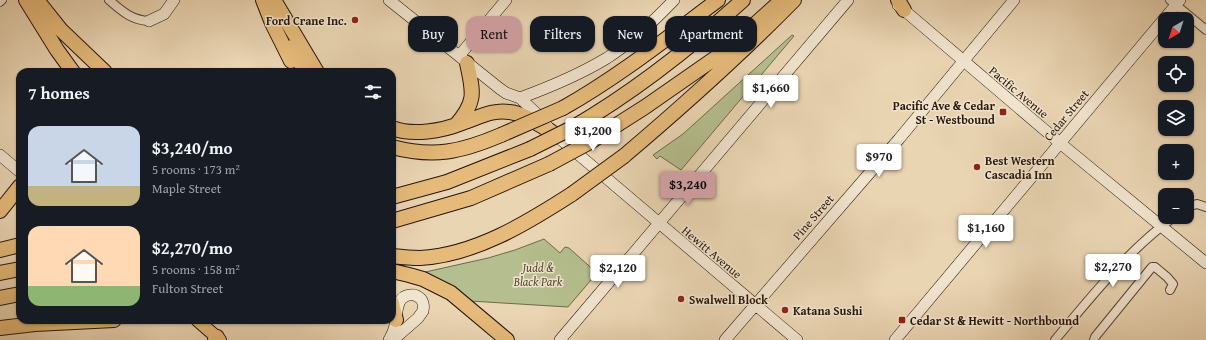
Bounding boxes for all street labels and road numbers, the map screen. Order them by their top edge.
street label: Pacific Avenue [986,62,1053,122]
street label: Cedar Street [1040,85,1093,144]
street label: Pine Street [788,190,838,243]
street label: Hewitt Avenue [678,222,746,282]

